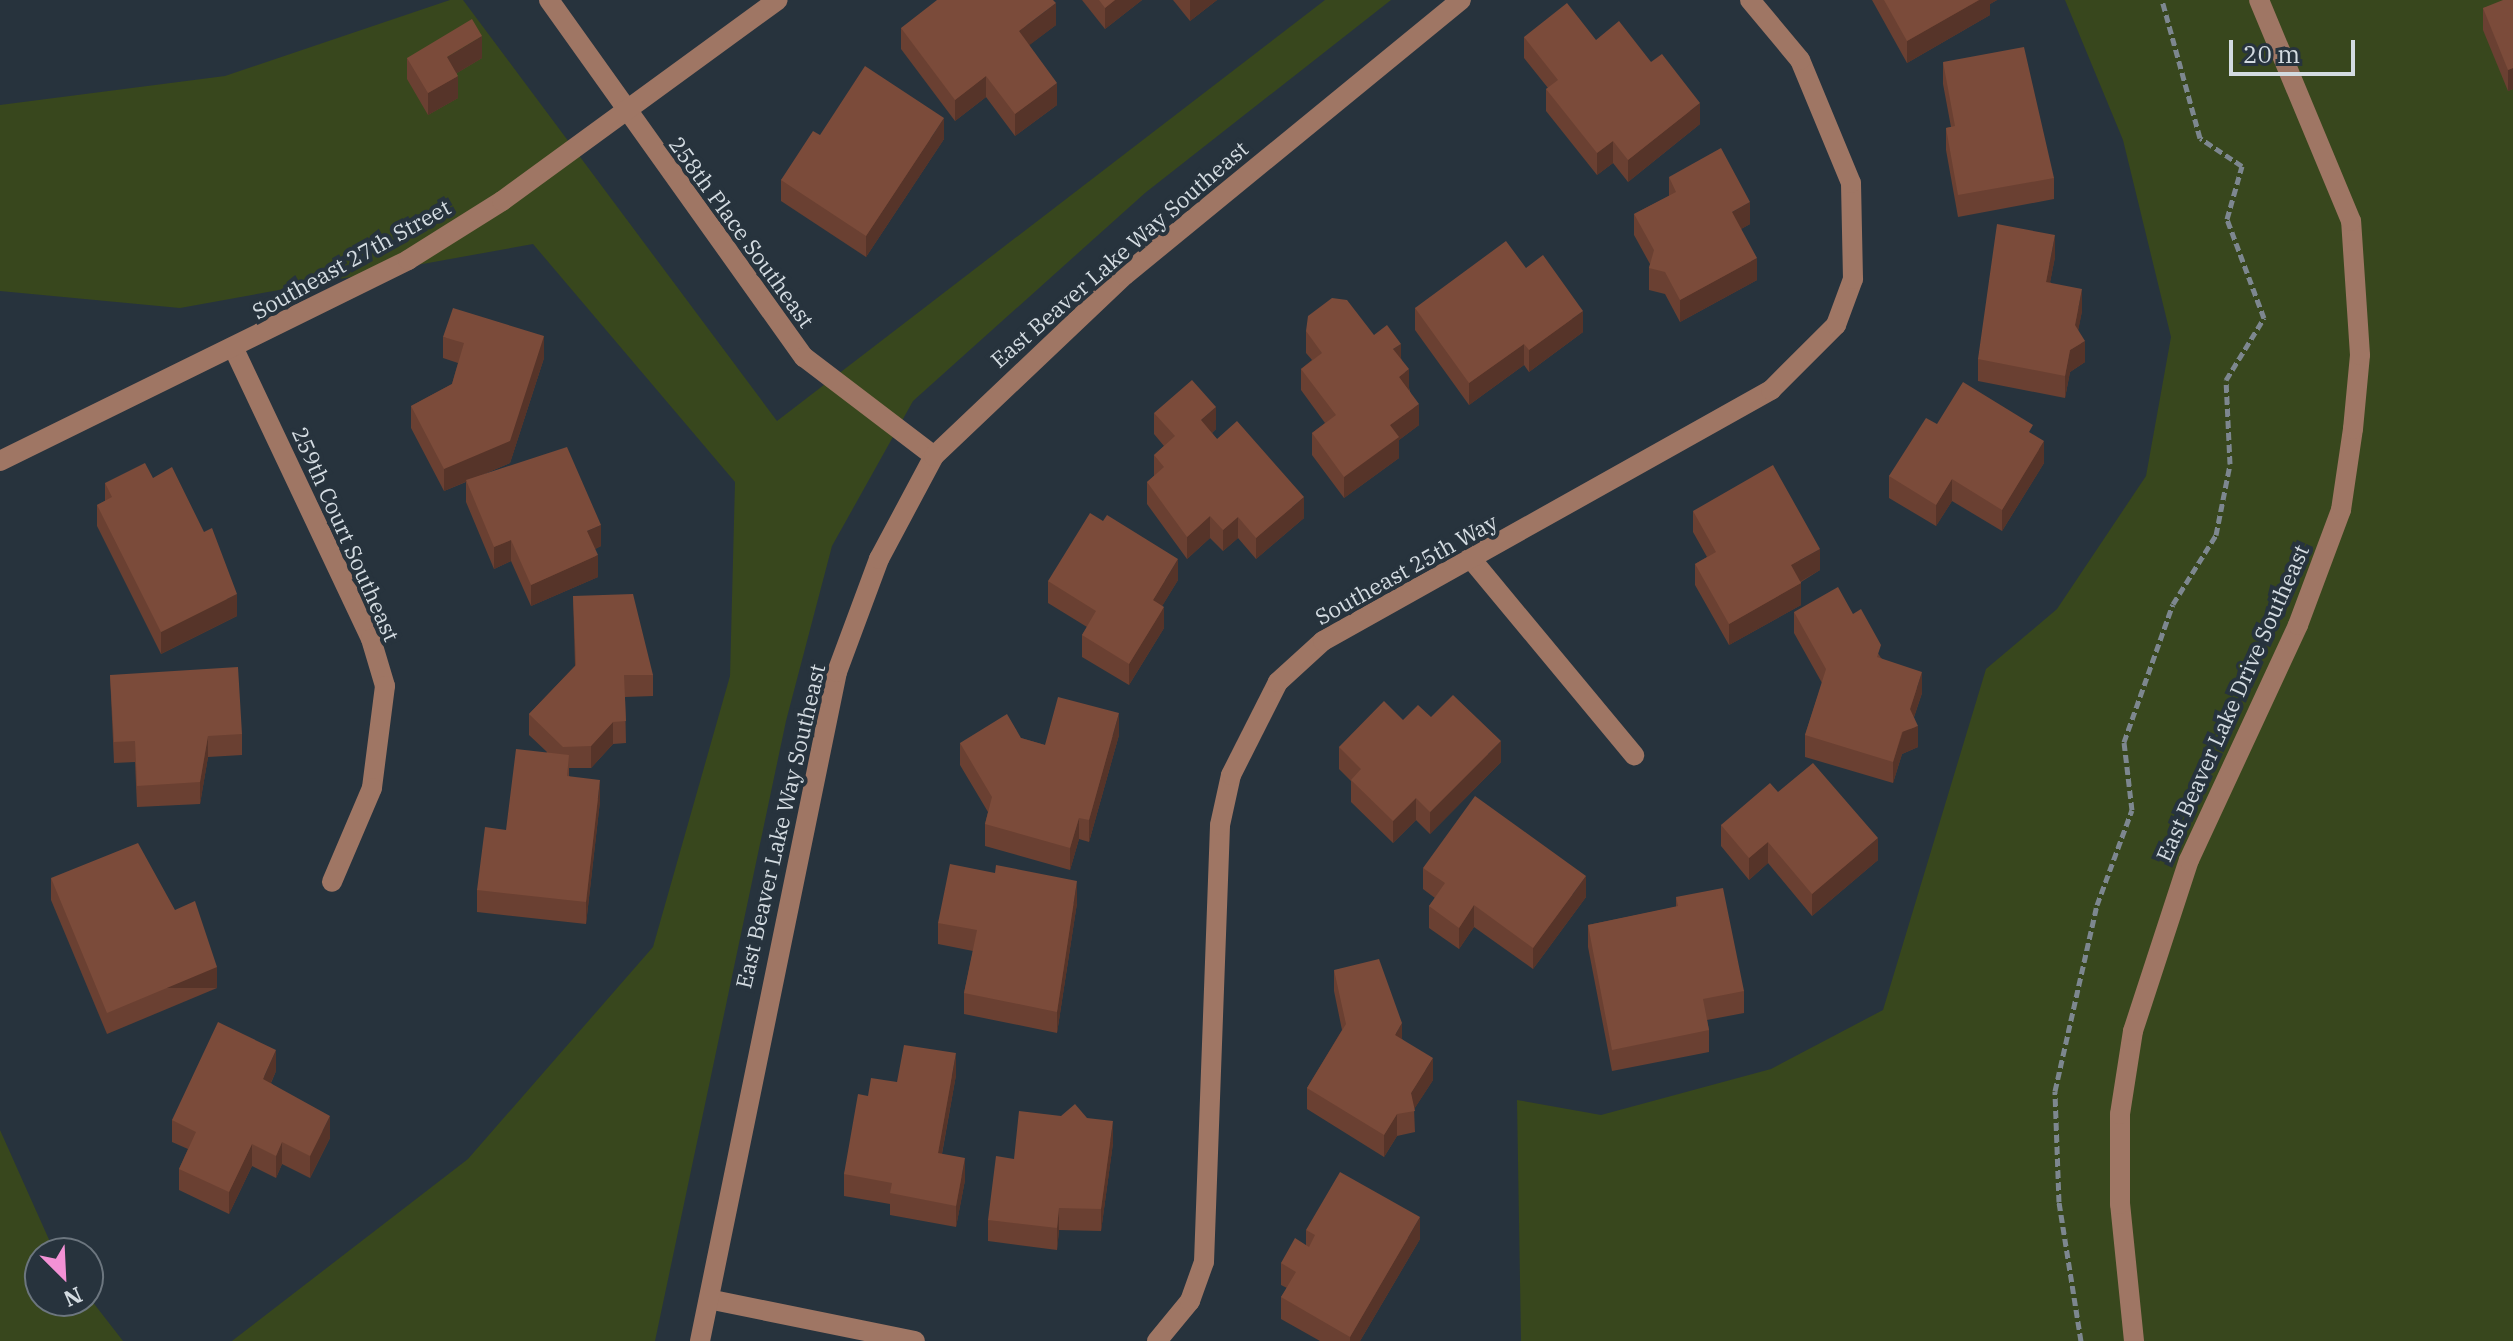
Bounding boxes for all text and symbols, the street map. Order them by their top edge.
scale bar [2233,24,2359,74]
text: 20 m [2243,38,2300,70]
street label: 258th Place Southeast [664,131,820,333]
street label: East Beaver Lake Way Southeast [985,135,1253,373]
street label: Southeast 27th Street [247,193,455,325]
street label: 259th Court Southeast [287,423,405,645]
street label: Southeast 25th Way [1310,508,1502,630]
street label: East Beaver Lake Drive Southeast [2150,540,2314,866]
street label: East Beaver Lake Way Southeast [730,661,830,991]
north arrow [24,1237,104,1317]
text: N [59,1281,87,1314]

